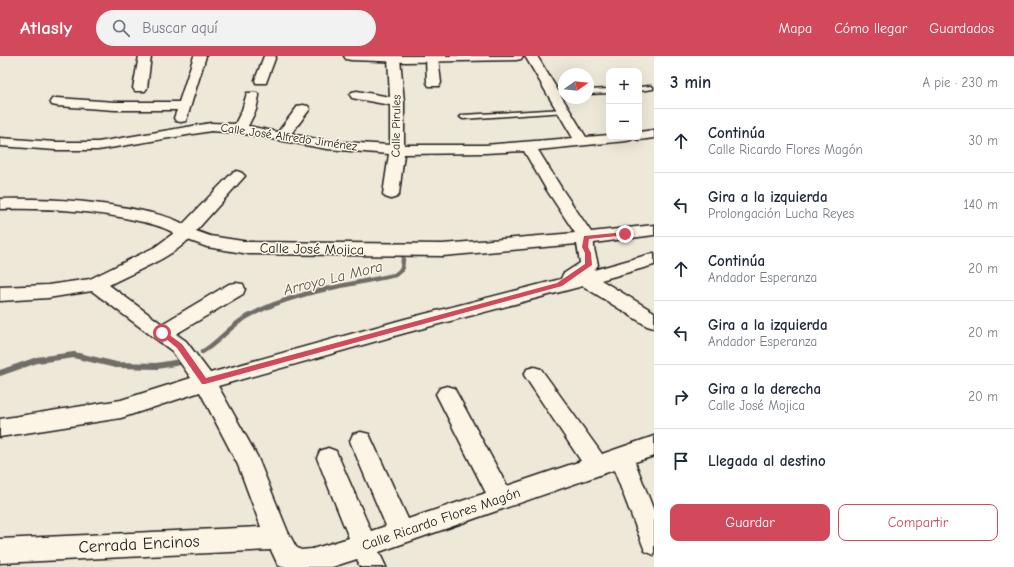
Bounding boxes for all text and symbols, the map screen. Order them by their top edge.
search box [96,10,376,46]
text: Atlasly [20,17,72,39]
icon: search [110,17,132,39]
text: Buscar aquí [142,19,218,37]
text: Mapa [779,20,812,37]
text: Cómo llegar [834,20,907,37]
text: Guardados [929,20,994,37]
north arrow [558,68,594,104]
map controls [606,68,642,140]
button: + [606,68,642,104]
text: 3 min [670,73,711,92]
text: A pie · 230 m [922,75,998,90]
street label: Calle Pirules [388,94,404,158]
button: − [606,104,642,140]
street label: Calle José Alfredo Jiménez [220,120,359,154]
text: Continúa [708,124,765,142]
icon: ahead [670,130,692,152]
text: 30 m [968,133,998,148]
text: Calle Ricardo Flores Magón [708,142,863,157]
text: Gira a la izquierda [708,188,828,206]
icon: left [670,194,692,216]
text: 140 m [964,197,998,212]
text: Prolongación Lucha Reyes [708,206,854,221]
route end [616,225,634,243]
street label: Calle José Mojica [260,240,364,258]
text: Continúa [708,252,765,270]
water label: Arroyo La Mora [281,257,385,299]
icon: ahead [670,258,692,280]
text: 20 m [968,261,998,276]
text: Andador Esperanza [708,270,817,285]
text: Gira a la izquierda [708,316,828,334]
icon: left [670,322,692,344]
route start [153,324,171,342]
text: 20 m [968,325,998,340]
text: Andador Esperanza [708,334,817,349]
text: Gira a la derecha [708,380,821,398]
icon: right [670,386,692,408]
text: 20 m [968,389,998,404]
text: Calle José Mojica [708,398,805,413]
icon: arrive [670,450,692,472]
text: Llegada al destino [708,452,826,470]
street label: Calle Ricardo Flores Magón [359,484,523,554]
button: Guardar [670,504,830,541]
button: Compartir [838,504,998,541]
street label: Cerrada Encinos [78,531,200,557]

